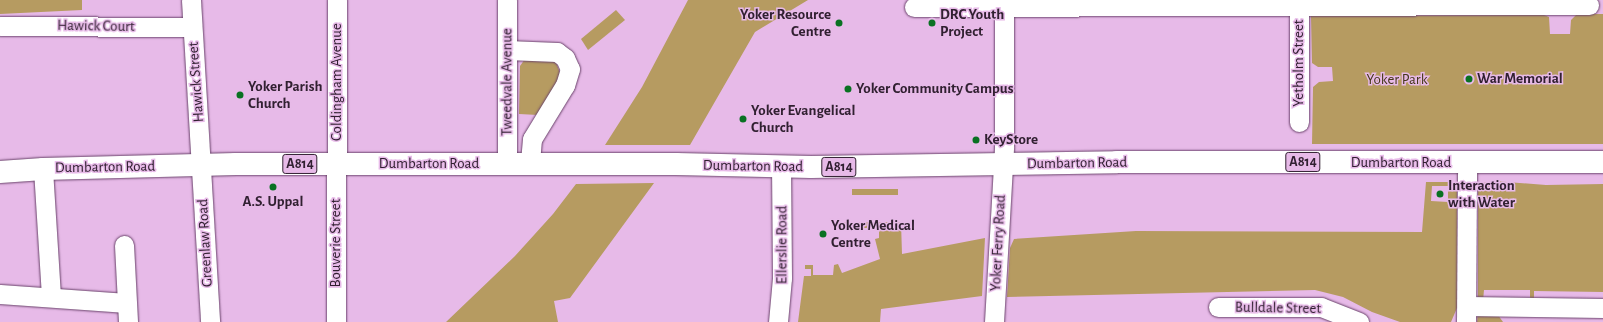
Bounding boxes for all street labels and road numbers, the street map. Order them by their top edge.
street label: Hawick Court [57,16,135,36]
street label: Yetholm Street [1290,19,1308,107]
street label: Coldingham Avenue [328,23,346,141]
street label: Tweedvale Avenue [498,28,516,136]
street label: Hawick Street [184,41,208,123]
road number: A814 [1285,150,1321,174]
road number: A814 [282,152,318,176]
street label: Dumbarton Road [1027,153,1127,173]
street label: Dumbarton Road [1351,154,1451,172]
street label: Dumbarton Road [379,155,479,173]
road number: A814 [821,155,857,179]
street label: Dumbarton Road [703,156,803,176]
street label: Dumbarton Road [55,157,155,177]
street label: Yoker Ferry Road [986,194,1010,292]
street label: Greenlaw Road [194,199,216,287]
street label: Bouverie Street [327,199,345,287]
street label: Ellerslie Road [773,206,791,284]
street label: Bulldale Street [1235,298,1321,318]

